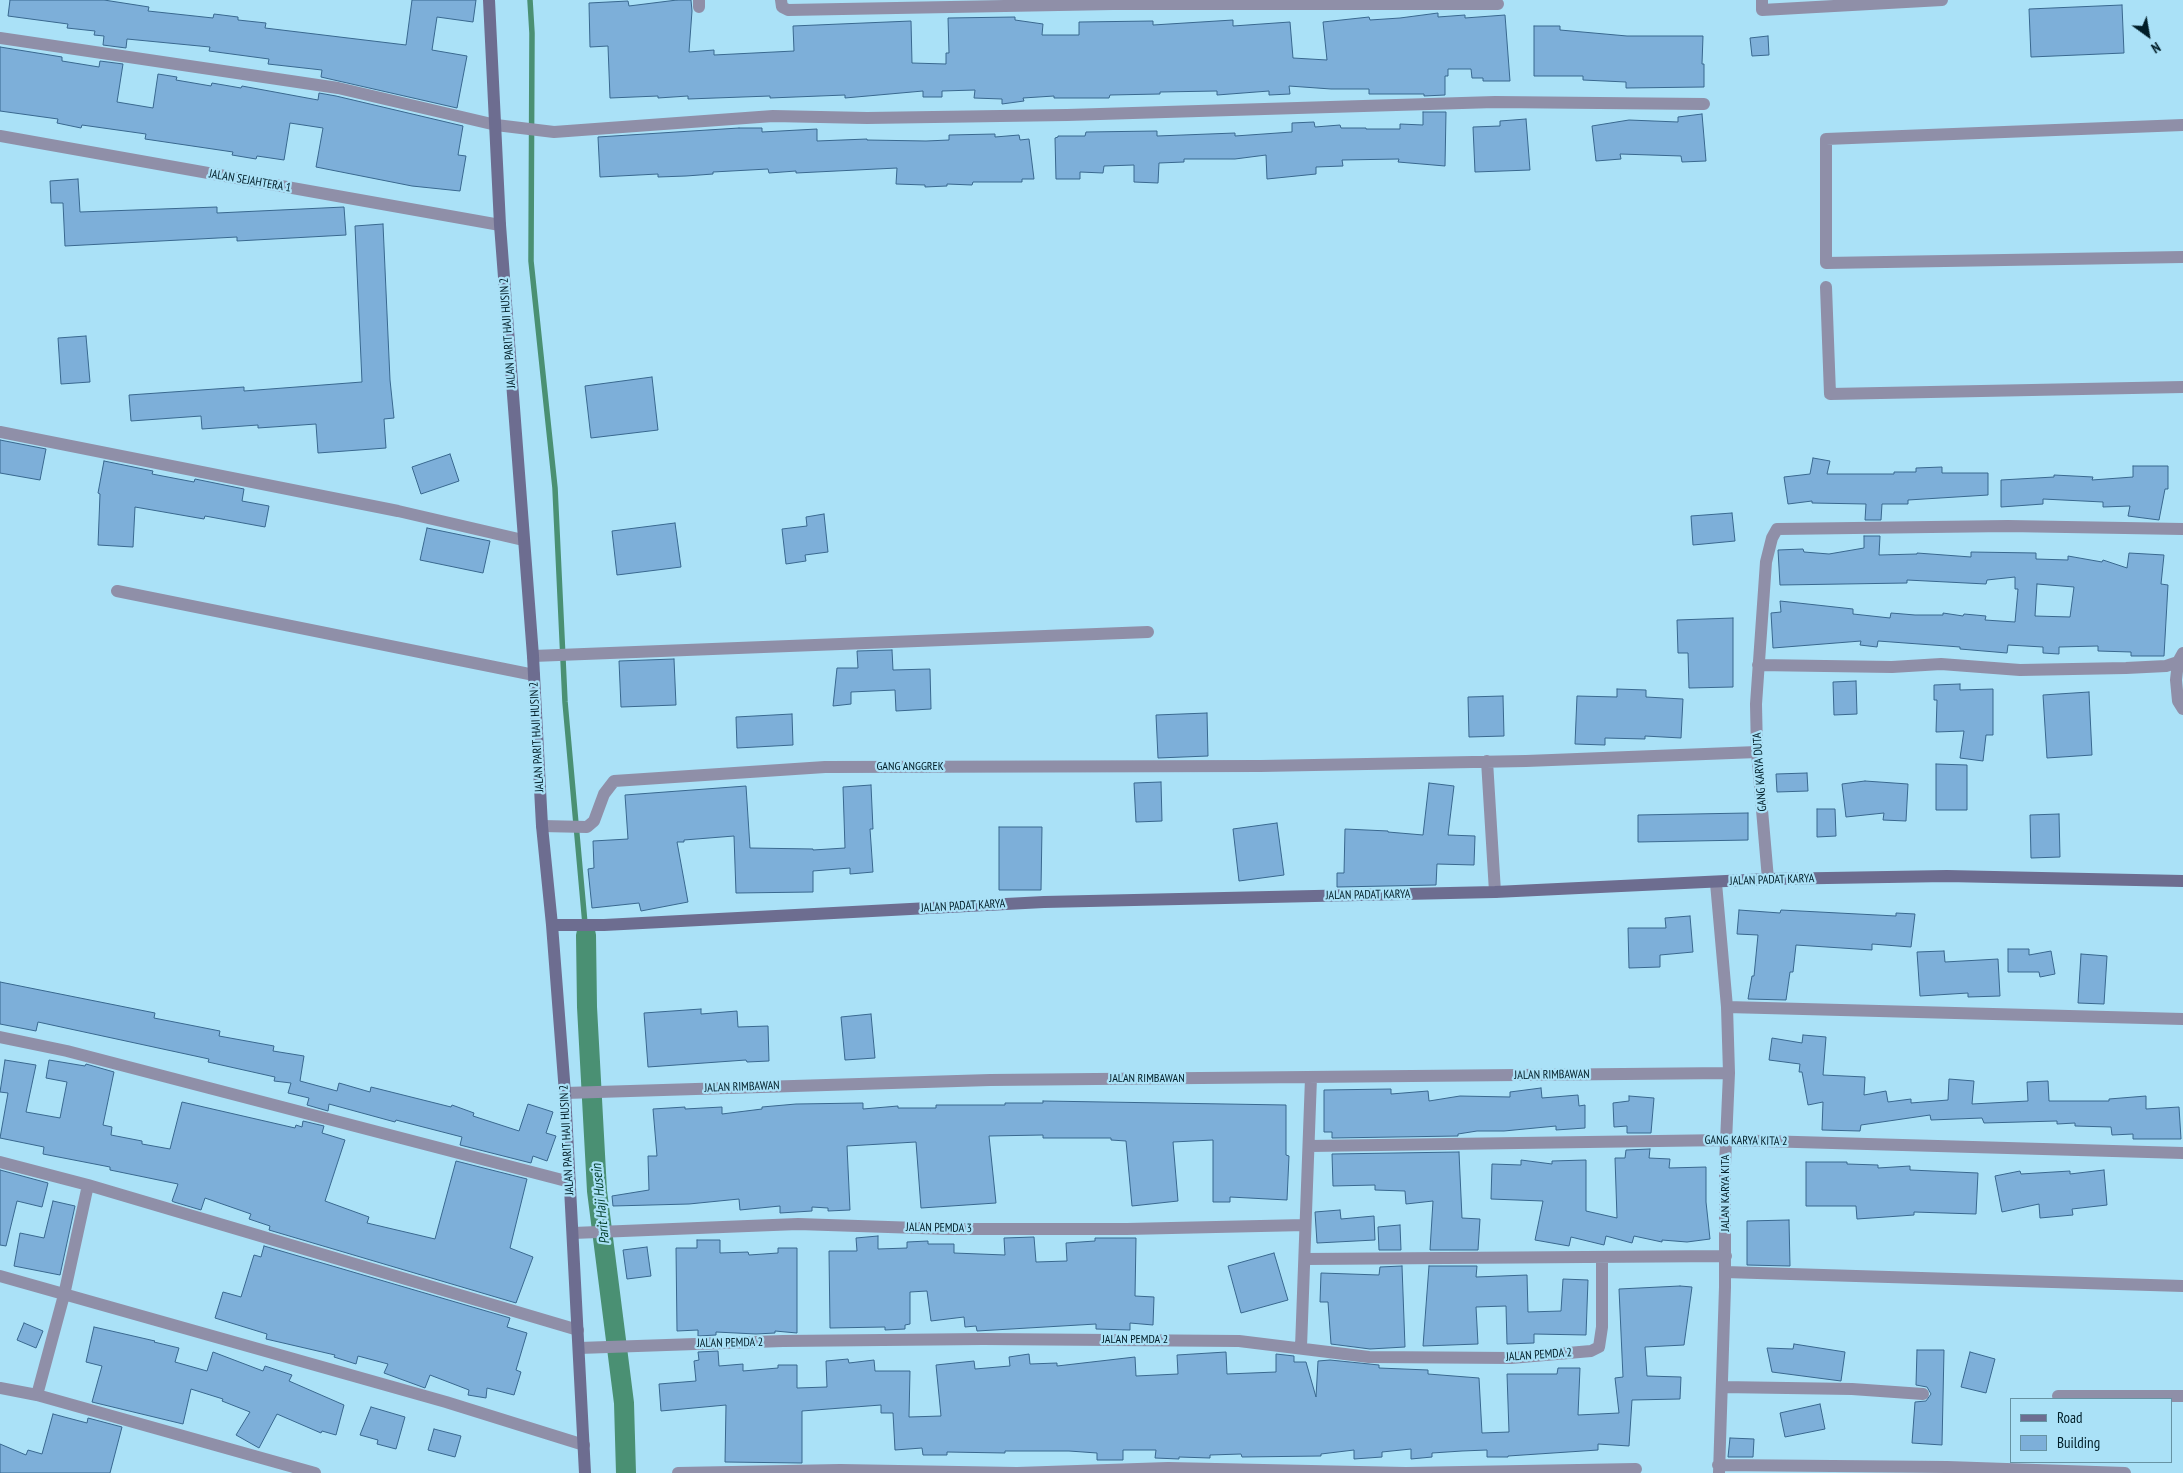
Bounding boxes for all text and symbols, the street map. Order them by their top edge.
north arrow [2123,10,2173,60]
text: N [2148,38,2164,57]
street label: JALAN SEJAHTERA 1 [208,167,292,195]
street label: JALAN PARIT HAJI HUSIN 2 [497,277,519,389]
street label: JALAN PARIT HAJI HUSIN 2 [527,681,547,793]
street label: GANG KARYA DUTA [1750,732,1770,812]
street label: GANG ANGGREK [876,760,944,774]
street label: JALAN PADAT KARYA [1729,871,1815,889]
street label: JALAN PADAT KARYA [1326,887,1410,903]
street label: JALAN PADAT KARYA [920,897,1006,915]
street label: JALAN RIMBAWAN [1514,1067,1590,1083]
street label: JALAN RIMBAWAN [1109,1072,1185,1086]
street label: JALAN RIMBAWAN [704,1078,780,1096]
street label: JALAN PARIT HAJI HUSIN 2 [557,1084,577,1196]
street label: GANG KARYA KITA 2 [1704,1133,1788,1149]
street label: JALAN KARYA KITA [1719,1155,1733,1231]
water label: Parit Haji Husein [588,1163,614,1245]
street label: JALAN PEMDA 3 [906,1220,972,1236]
street label: JALAN PEMDA 2 [1102,1333,1168,1347]
street label: JALAN PEMDA 2 [697,1335,763,1351]
street label: JALAN PEMDA 2 [1505,1346,1573,1364]
legend [2010,1398,2173,1463]
text: Road [2057,1408,2083,1427]
text: Building [2057,1433,2100,1452]

